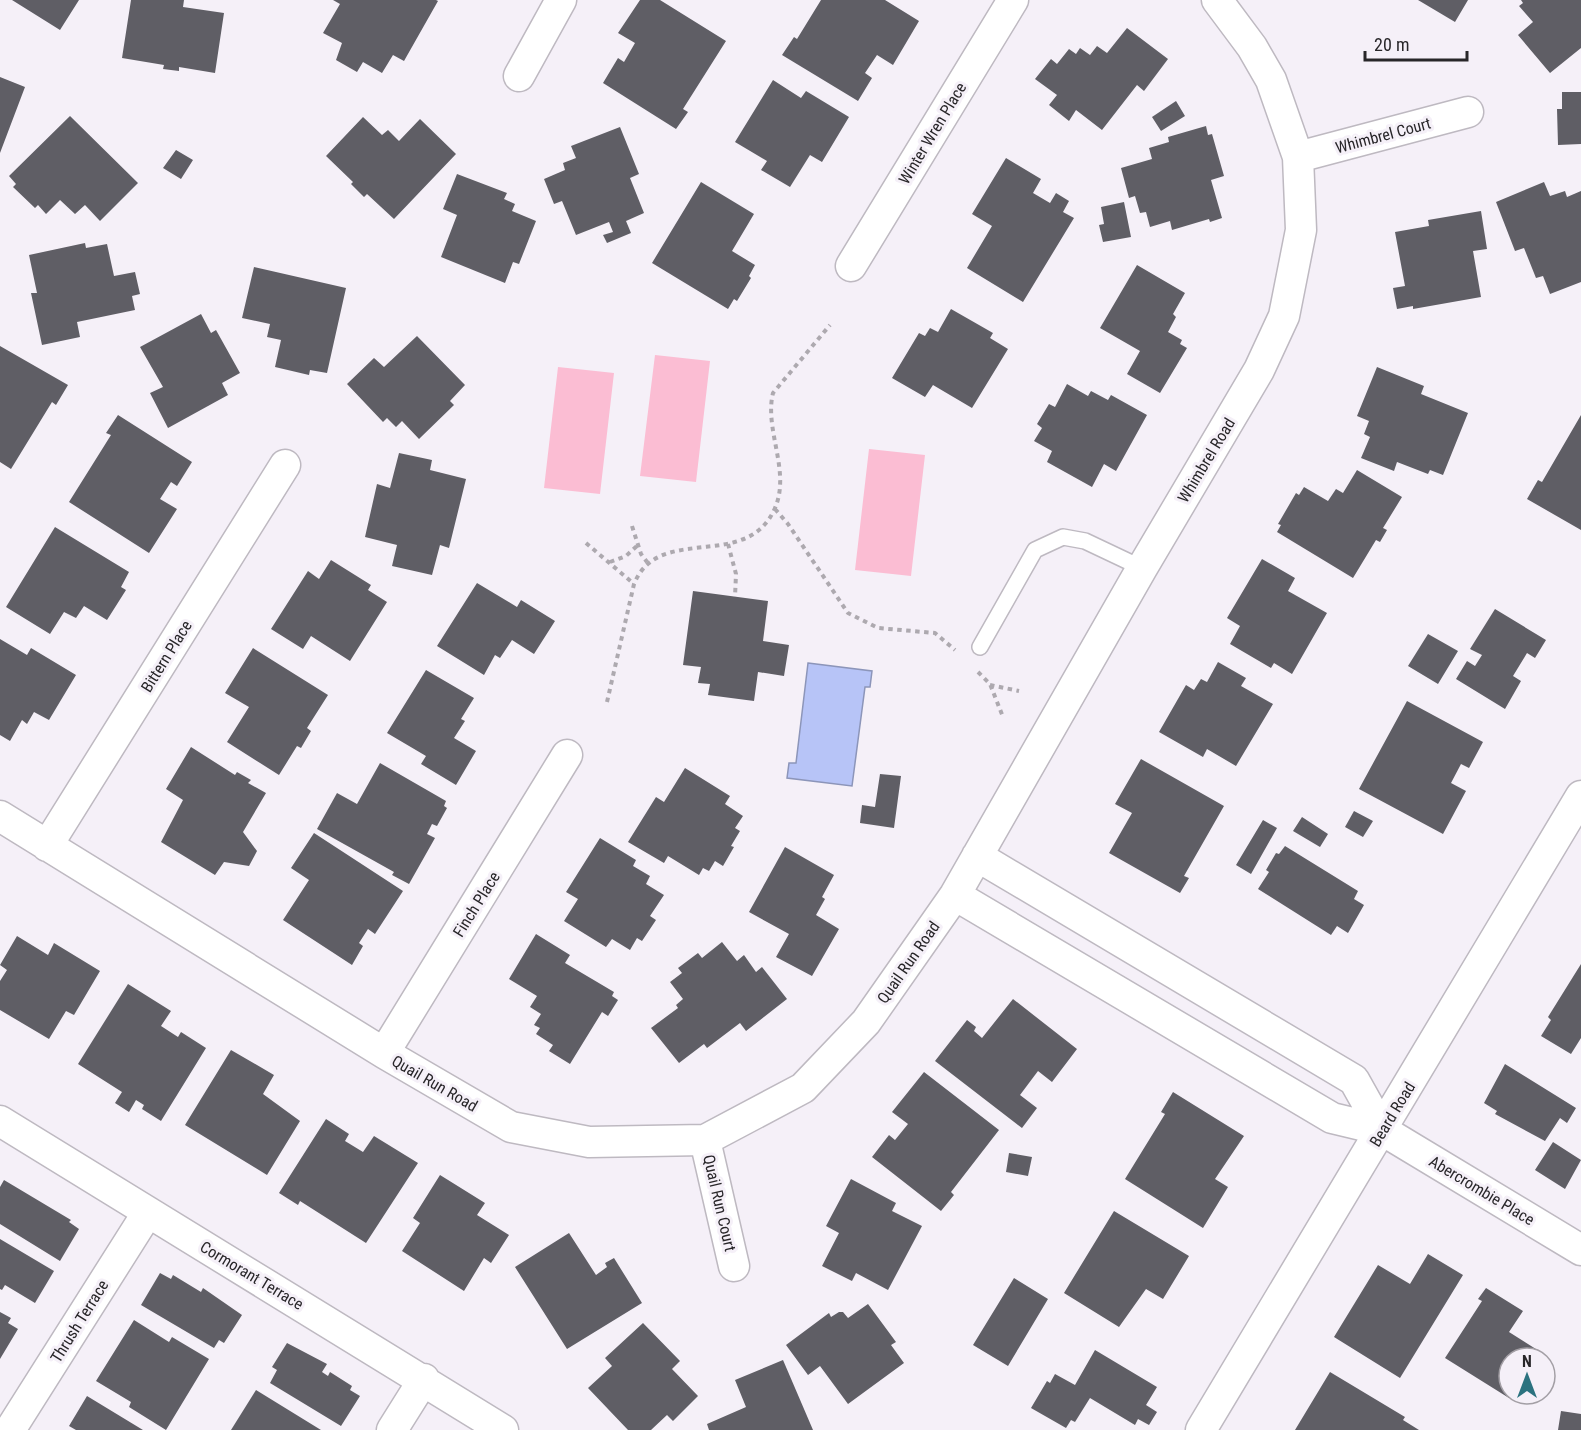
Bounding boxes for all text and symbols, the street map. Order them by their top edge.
scale bar [1365,24,1467,62]
text: 20 m [1374,34,1409,55]
street label: Winter Wren Place [895,79,970,188]
street label: Whimbrel Court [1333,114,1433,157]
street label: Whimbrel Road [1174,415,1239,506]
street label: Bittern Place [137,617,196,696]
street label: Finch Place [449,868,504,940]
street label: Quail Run Road [873,918,944,1007]
street label: Quail Run Road [389,1051,481,1116]
street label: Beard Road [1366,1078,1419,1150]
street label: Abercrombie Place [1426,1152,1538,1229]
street label: Quail Run Court [699,1153,740,1254]
street label: Cormorant Terrace [197,1237,307,1314]
street label: Thrush Terrace [46,1276,112,1366]
north arrow [1497,1346,1557,1406]
text: N [1522,1352,1532,1371]

